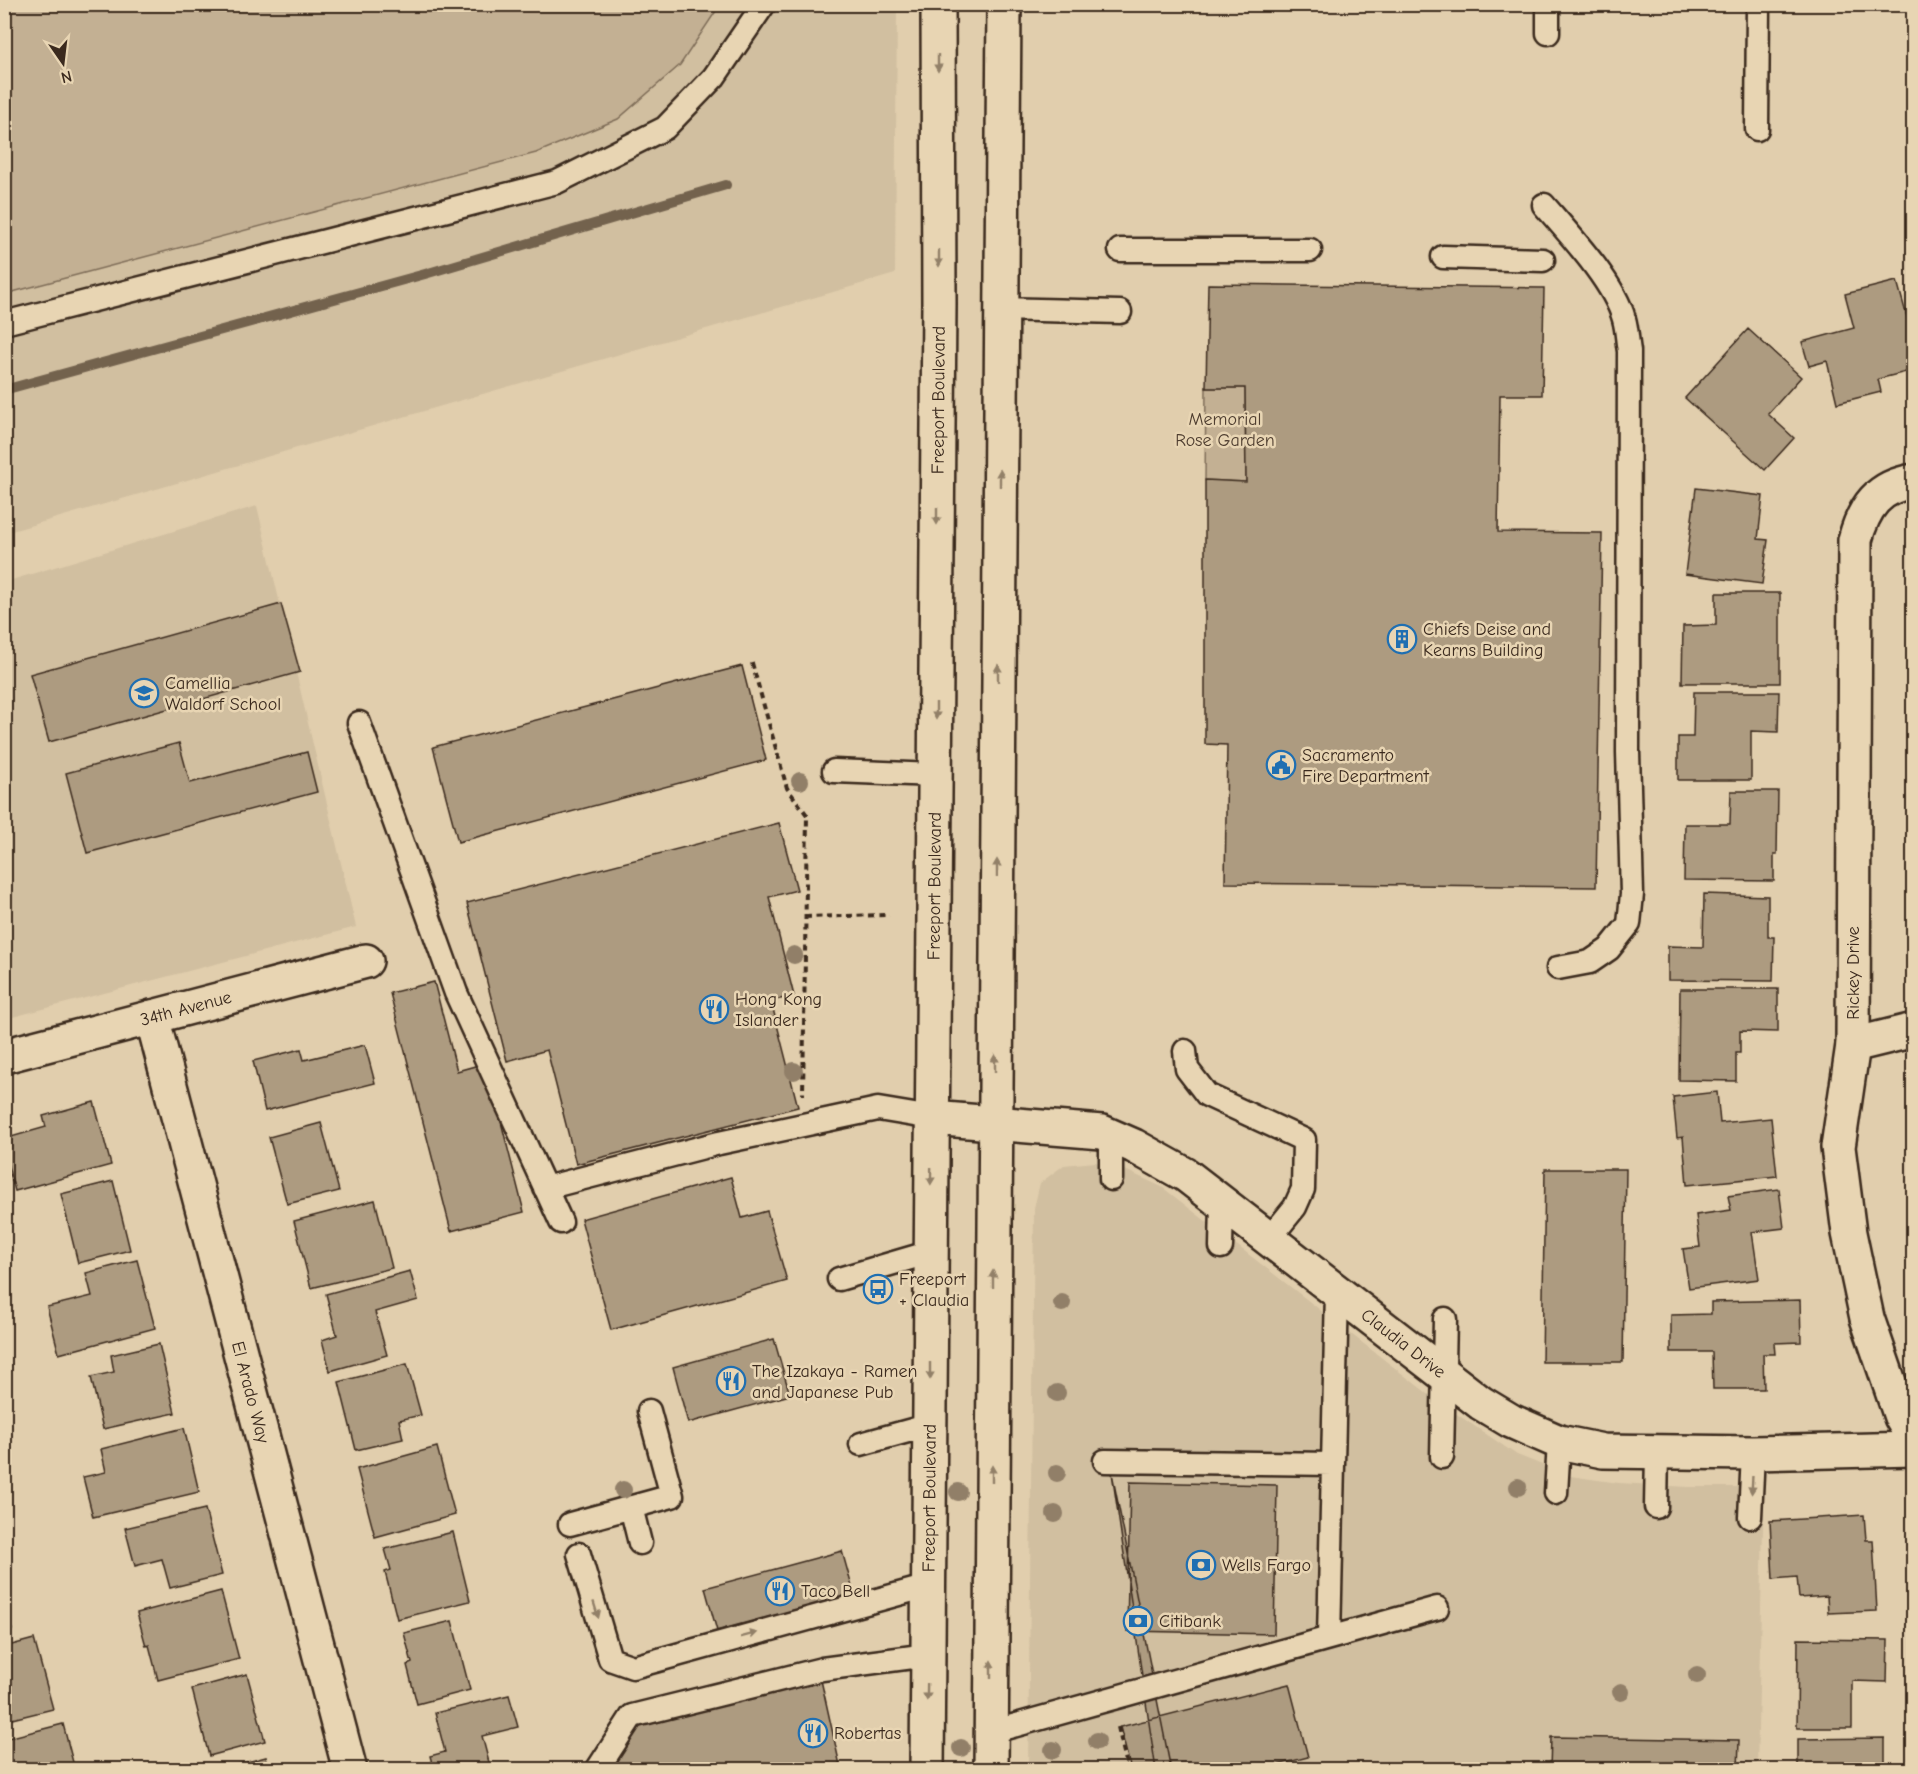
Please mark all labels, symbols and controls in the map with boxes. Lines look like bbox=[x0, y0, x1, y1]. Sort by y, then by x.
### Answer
north arrow bbox=[33, 33, 93, 93]
one-way arrow bbox=[933, 53, 943, 72]
text: N bbox=[59, 67, 74, 87]
one-way arrow bbox=[934, 248, 944, 267]
street label: Freeport Boulevard bbox=[928, 326, 950, 474]
park label: Memorial Rose Garden bbox=[1175, 409, 1275, 451]
one-way arrow bbox=[995, 469, 1005, 488]
one-way arrow bbox=[932, 506, 942, 525]
place label: Chiefs Deise and Kearns Building bbox=[1423, 619, 1551, 661]
building icon: Chiefs Deise and Kearns Building bbox=[1386, 623, 1418, 655]
one-way arrow bbox=[993, 664, 1003, 683]
place label: Camellia Waldorf School bbox=[165, 673, 281, 715]
school or university icon: Camellia Waldorf School bbox=[128, 677, 160, 709]
one-way arrow bbox=[931, 701, 941, 720]
place label: Sacramento Fire Department bbox=[1302, 745, 1430, 787]
public building icon: Sacramento Fire Department bbox=[1265, 749, 1297, 781]
street label: Freeport Boulevard bbox=[924, 812, 946, 960]
one-way arrow bbox=[992, 859, 1001, 878]
street label: Rickey Drive bbox=[1843, 926, 1864, 1020]
street label: 34th Avenue bbox=[138, 987, 234, 1031]
place label: Hong Kong Islander bbox=[735, 989, 822, 1031]
restaurant icon: Hong Kong Islander bbox=[698, 993, 730, 1025]
one-way arrow bbox=[990, 1054, 1000, 1073]
one-way arrow bbox=[927, 1167, 936, 1186]
place label: Freeport + Claudia bbox=[899, 1269, 969, 1311]
one-way arrow bbox=[988, 1270, 998, 1289]
bus stop icon: Freeport + Claudia bbox=[862, 1273, 894, 1305]
street label: Claudia Drive bbox=[1357, 1304, 1450, 1383]
street label: El Arado Way bbox=[227, 1339, 274, 1446]
place label: The Izakaya - Ramen and Japanese Pub bbox=[752, 1361, 917, 1403]
one-way arrow bbox=[925, 1362, 935, 1381]
restaurant icon: The Izakaya - Ramen and Japanese Pub bbox=[715, 1365, 747, 1397]
street label: Freeport Boulevard bbox=[919, 1424, 941, 1572]
one-way arrow bbox=[987, 1465, 997, 1484]
one-way arrow bbox=[1747, 1475, 1756, 1494]
bank icon: Wells Fargo bbox=[1185, 1549, 1217, 1581]
place label: Wells Fargo bbox=[1222, 1555, 1311, 1576]
restaurant icon: Taco Bell bbox=[764, 1575, 796, 1607]
place label: Taco Bell bbox=[801, 1581, 870, 1602]
one-way arrow bbox=[592, 1601, 601, 1619]
bank icon: Citibank bbox=[1122, 1605, 1154, 1637]
place label: Citibank bbox=[1159, 1611, 1221, 1632]
one-way arrow bbox=[740, 1630, 758, 1640]
one-way arrow bbox=[986, 1660, 996, 1679]
one-way arrow bbox=[922, 1683, 932, 1702]
restaurant icon: Robertas bbox=[797, 1717, 829, 1749]
place label: Robertas bbox=[834, 1723, 901, 1744]

